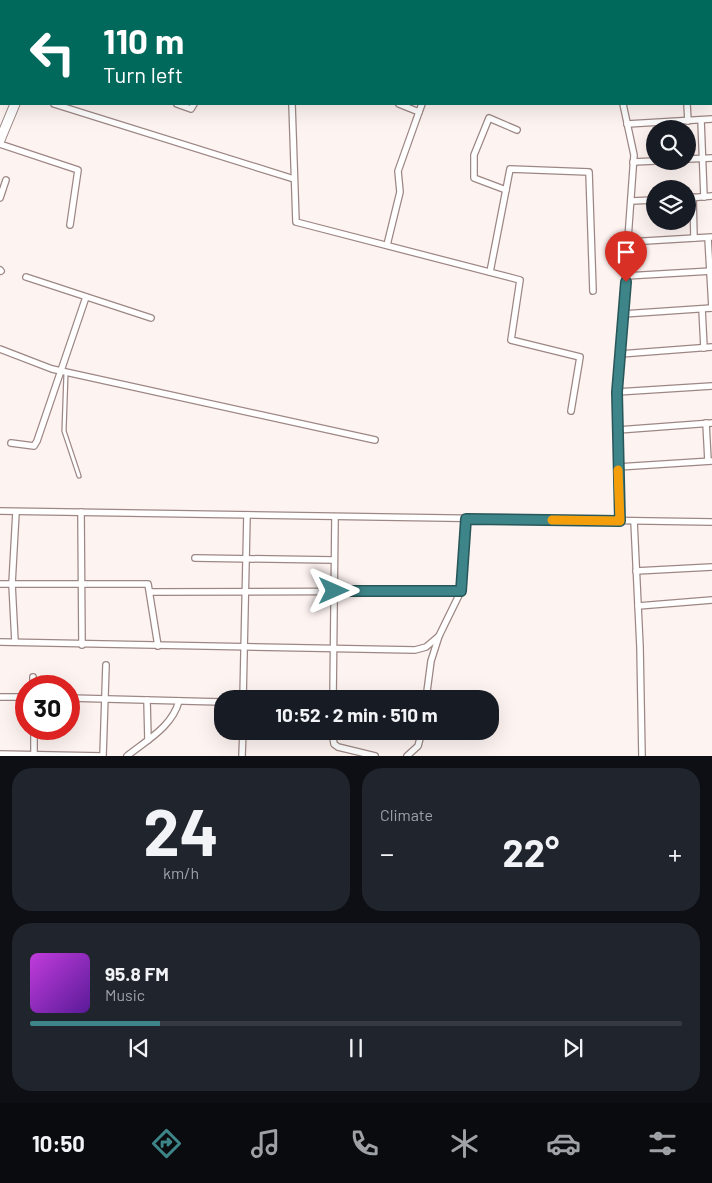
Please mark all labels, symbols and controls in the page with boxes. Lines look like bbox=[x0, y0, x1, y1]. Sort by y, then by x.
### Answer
text: 110 m bbox=[103, 19, 184, 61]
icon: left bbox=[20, 20, 85, 85]
text: Turn left bbox=[103, 61, 183, 87]
map controls bbox=[646, 120, 696, 230]
button: search bbox=[646, 120, 696, 170]
button: layers bbox=[646, 180, 696, 230]
pin bbox=[605, 231, 647, 282]
icon: arrive bbox=[612, 238, 640, 266]
position arrow bbox=[307, 564, 359, 616]
speed limit sign: 30 bbox=[15, 675, 80, 740]
text: 10:52 · 2 min · 510 m bbox=[275, 703, 438, 726]
text: 24 bbox=[143, 791, 219, 869]
text: Climate bbox=[380, 805, 433, 824]
text: 22° bbox=[503, 829, 559, 875]
text: − bbox=[380, 836, 394, 870]
text: + bbox=[668, 836, 682, 870]
text: km/h bbox=[163, 863, 199, 882]
text: 95.8 FM bbox=[105, 962, 169, 985]
text: Music bbox=[105, 985, 145, 1004]
icon: previous bbox=[125, 1034, 153, 1062]
icon: pause bbox=[342, 1034, 370, 1062]
icon: next bbox=[559, 1034, 587, 1062]
icon: directions bbox=[149, 1126, 184, 1161]
icon: music bbox=[248, 1126, 283, 1161]
icon: phone bbox=[347, 1126, 382, 1161]
icon: climate bbox=[447, 1126, 482, 1161]
icon: car bbox=[546, 1126, 581, 1161]
icon: filters bbox=[645, 1126, 680, 1161]
text: 10:50 bbox=[32, 1130, 85, 1156]

